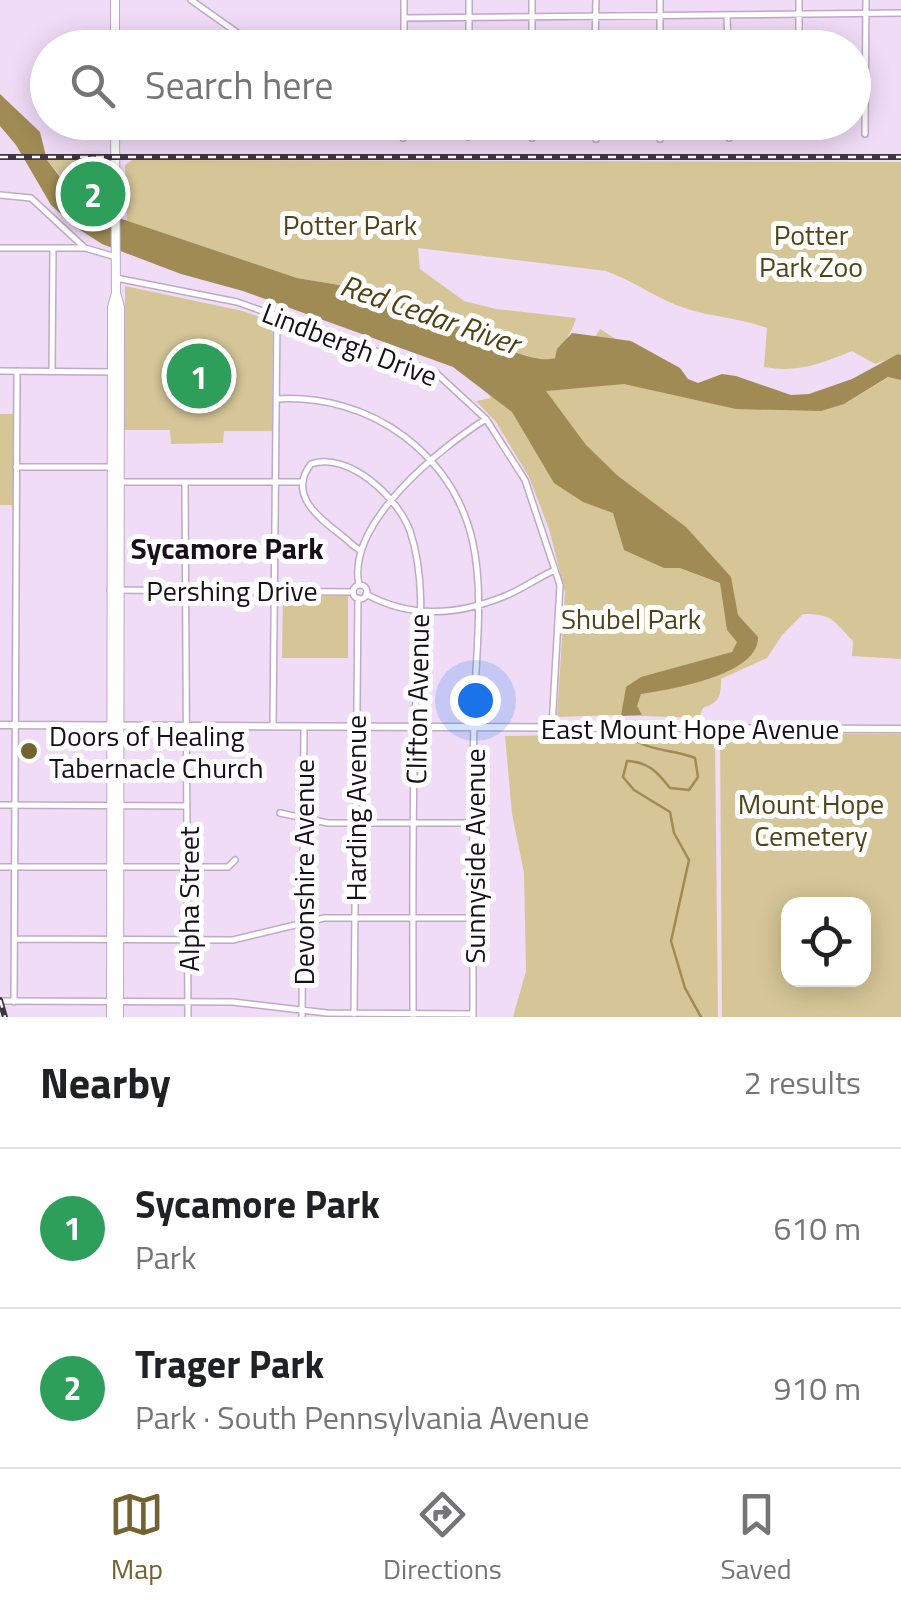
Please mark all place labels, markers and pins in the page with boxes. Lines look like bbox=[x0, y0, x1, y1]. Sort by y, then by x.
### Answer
pin: 2 bbox=[61, 156, 126, 232]
pin: 1 bbox=[166, 338, 232, 414]
place label: Doors of Healing Tabernacle Church bbox=[49, 714, 264, 789]
marker: Doors of Healing Tabernacle Church bbox=[18, 740, 40, 762]

